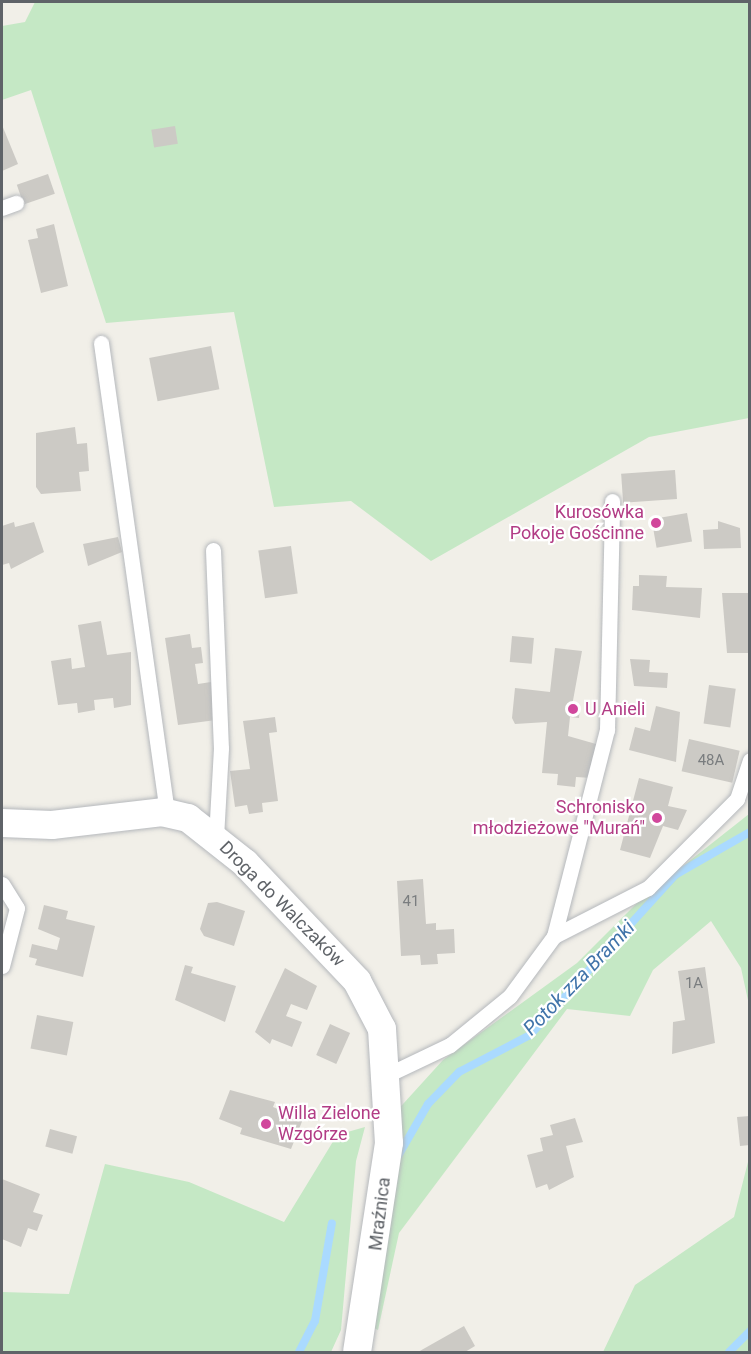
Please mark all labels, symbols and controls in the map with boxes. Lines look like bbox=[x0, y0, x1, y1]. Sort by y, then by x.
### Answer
place label: Kurosówka Pokoje Gościnne bbox=[510, 502, 644, 544]
marker: Kurosówka Pokoje Gościnne bbox=[649, 516, 663, 530]
place label: U Anieli bbox=[585, 698, 645, 720]
marker: U Anieli bbox=[566, 702, 580, 716]
house number: 48A bbox=[698, 752, 724, 770]
place label: Schronisko młodzieżowe "Murań" bbox=[473, 797, 645, 840]
marker: Schronisko młodzieżowe "Murań" bbox=[650, 811, 664, 825]
street label: Droga do Walczaków bbox=[215, 837, 349, 971]
house number: 41 bbox=[403, 893, 419, 911]
water label: Potok zza Bramki bbox=[518, 916, 640, 1040]
house number: 1A bbox=[685, 975, 703, 993]
place label: Willa Zielone Wzgórze bbox=[278, 1103, 380, 1146]
marker: Willa Zielone Wzgórze bbox=[259, 1117, 273, 1131]
street label: Mraźnica bbox=[365, 1176, 395, 1252]

